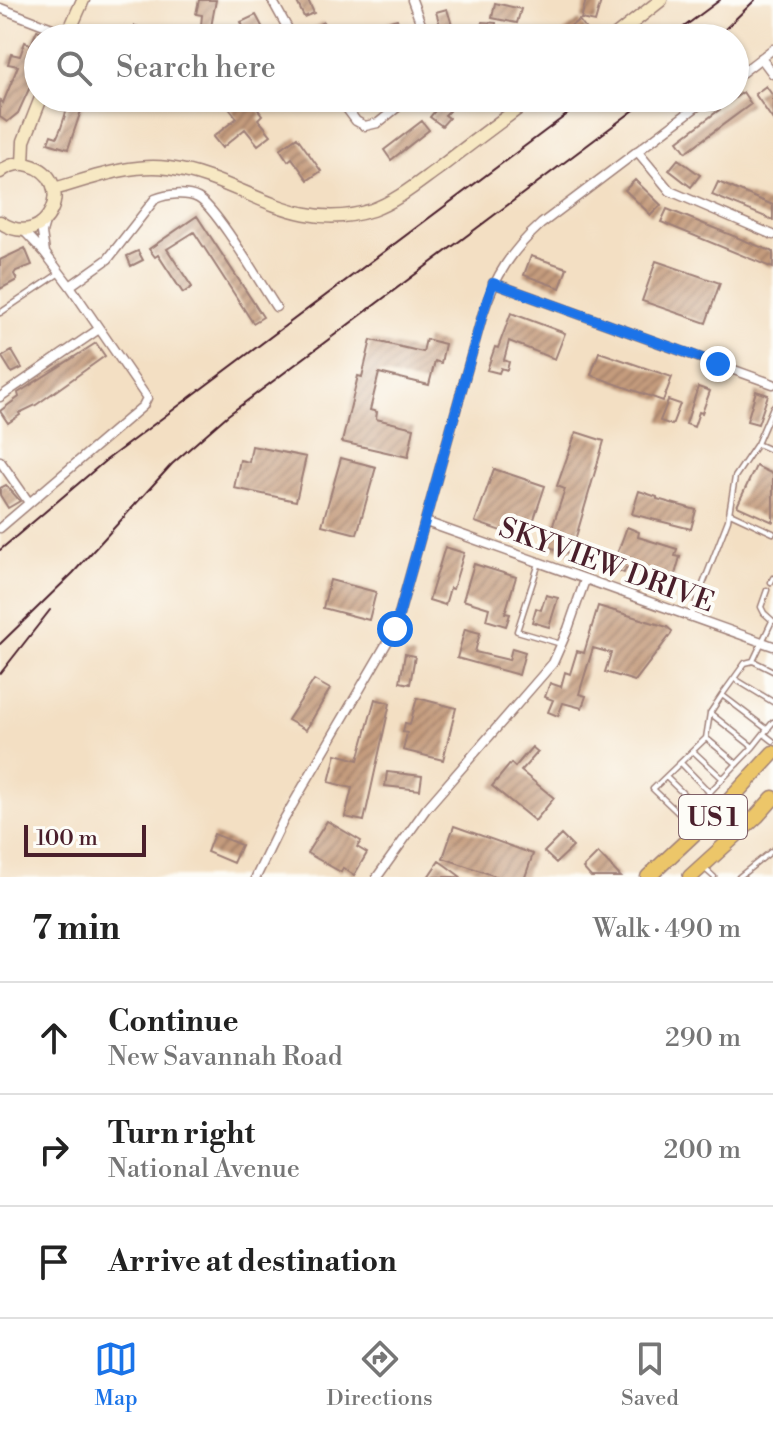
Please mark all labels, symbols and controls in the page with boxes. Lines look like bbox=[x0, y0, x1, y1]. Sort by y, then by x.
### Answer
search box bbox=[24, 24, 749, 112]
icon: search bbox=[52, 46, 96, 90]
text: Search here bbox=[116, 49, 276, 87]
route end bbox=[700, 346, 736, 382]
street label: SKYVIEW DRIVE bbox=[494, 510, 719, 621]
route start bbox=[377, 611, 413, 647]
road number: US 1 bbox=[679, 795, 747, 839]
scale bar bbox=[24, 821, 146, 857]
text: 100 m bbox=[36, 825, 98, 852]
text: 7 min bbox=[32, 908, 120, 950]
text: Walk · 490 m bbox=[593, 913, 741, 945]
text: Continue bbox=[108, 1003, 239, 1041]
icon: ahead bbox=[32, 1016, 76, 1060]
text: 290 m bbox=[665, 1022, 741, 1054]
text: New Savannah Road bbox=[108, 1041, 343, 1073]
text: Turn right bbox=[108, 1115, 255, 1153]
icon: right bbox=[32, 1128, 76, 1172]
text: 200 m bbox=[664, 1134, 741, 1166]
text: National Avenue bbox=[108, 1153, 300, 1185]
icon: arrive bbox=[32, 1240, 76, 1284]
text: Arrive at destination bbox=[108, 1243, 397, 1281]
tab: Map bbox=[94, 1337, 138, 1412]
tab: Directions bbox=[327, 1337, 433, 1412]
tab: Saved bbox=[621, 1337, 679, 1412]

